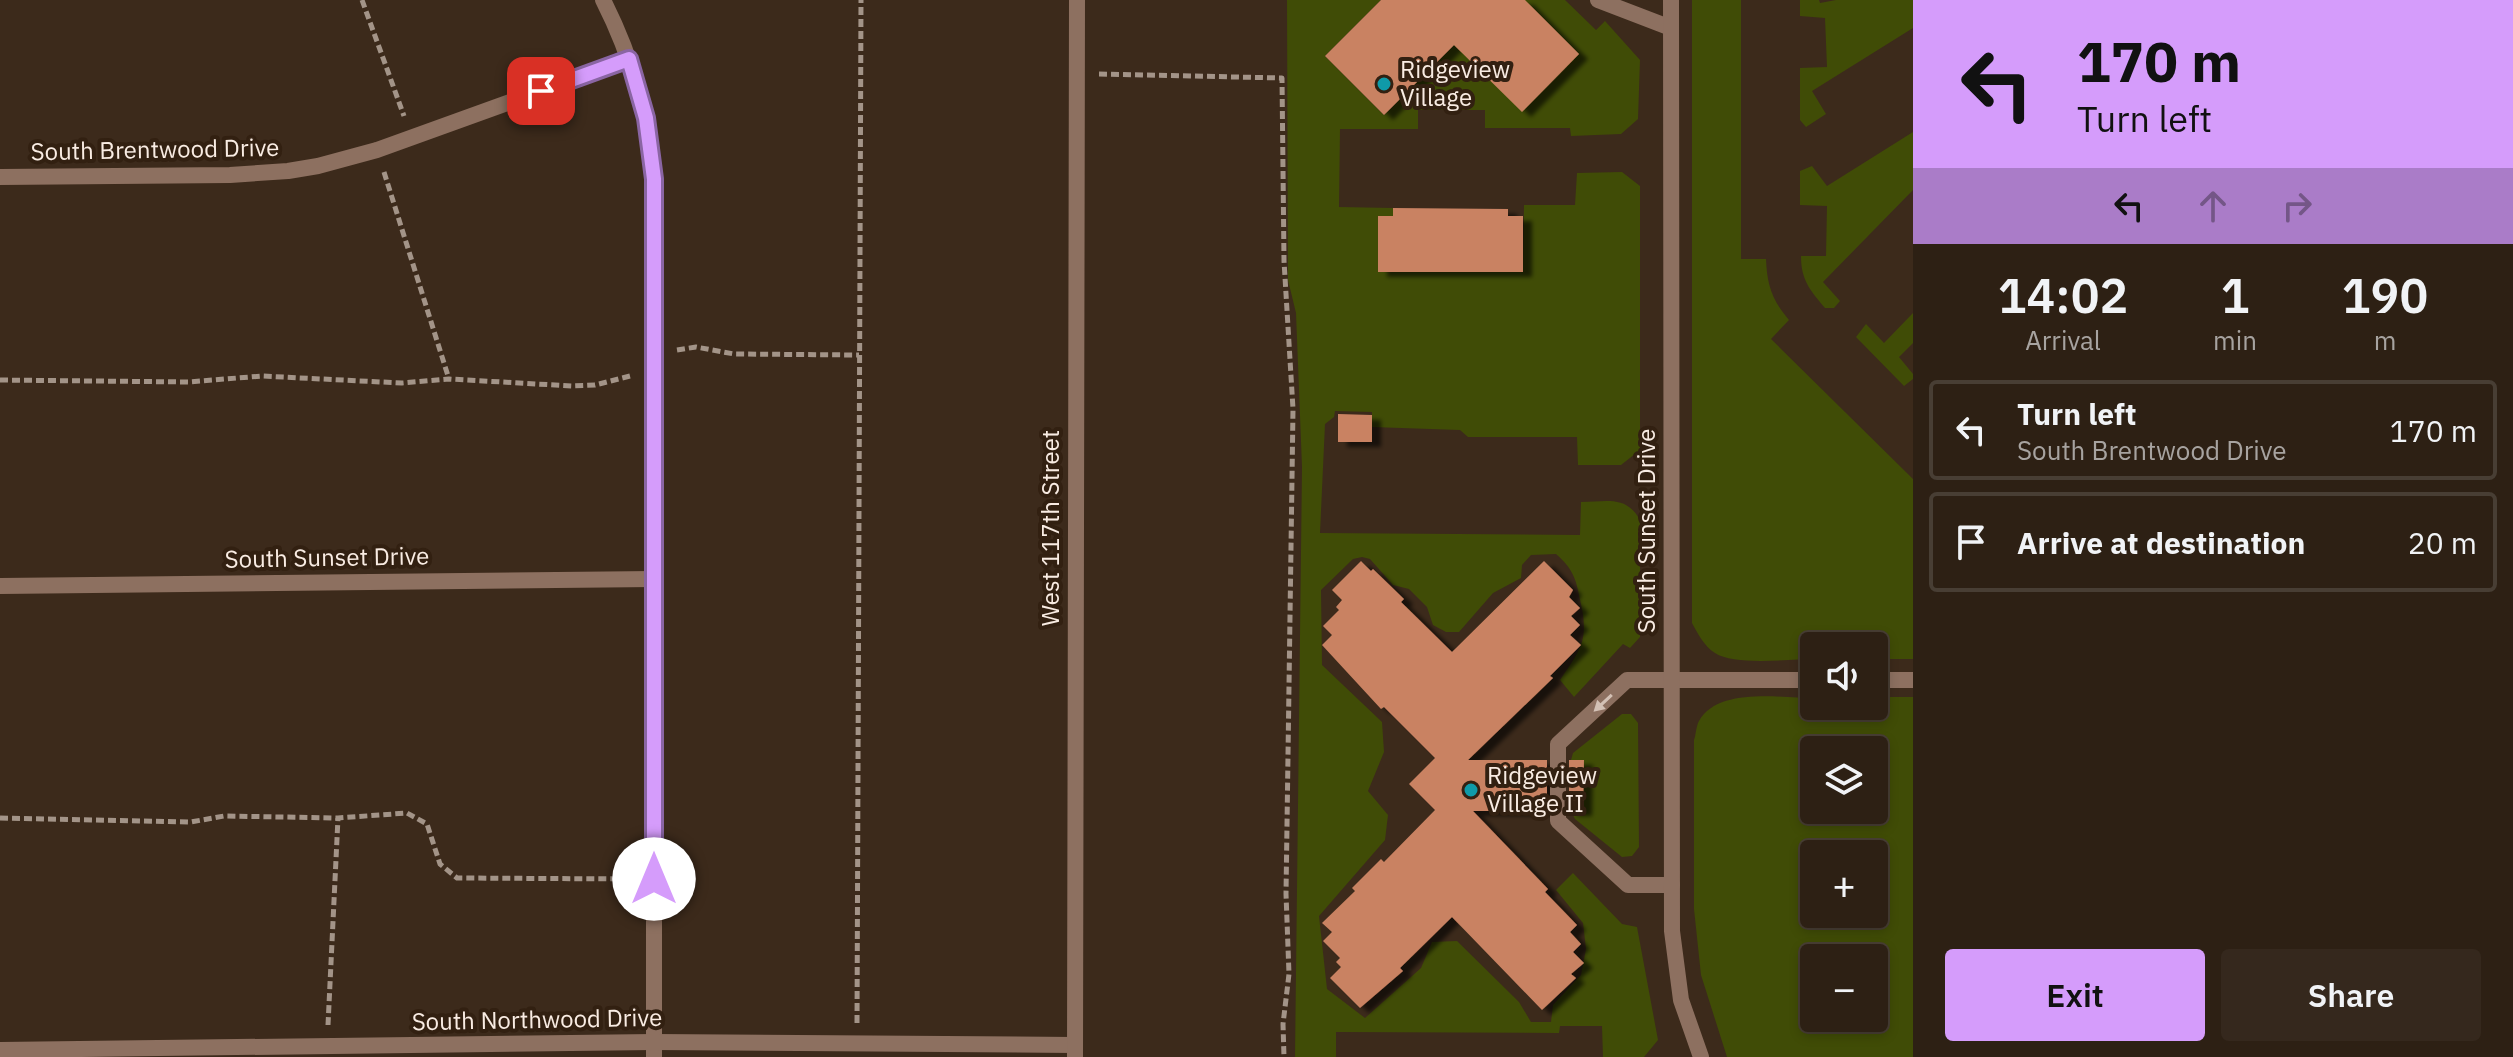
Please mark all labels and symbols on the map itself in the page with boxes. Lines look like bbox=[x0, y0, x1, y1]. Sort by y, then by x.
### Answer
place label: Ridgeview Village bbox=[1400, 53, 1510, 113]
pin bbox=[507, 57, 575, 125]
marker: Ridgeview Village bbox=[1375, 75, 1393, 93]
street label: South Brentwood Drive bbox=[30, 131, 280, 167]
street label: South Sunset Drive bbox=[1630, 429, 1662, 633]
street label: West 117th Street bbox=[1034, 430, 1066, 626]
street label: South Sunset Drive bbox=[224, 539, 430, 575]
one-way arrow bbox=[1593, 693, 1612, 711]
place label: Ridgeview Village II bbox=[1487, 759, 1597, 819]
marker: Ridgeview Village II bbox=[1462, 781, 1480, 799]
position arrow bbox=[612, 837, 696, 921]
street label: South Northwood Drive bbox=[411, 1001, 662, 1037]

